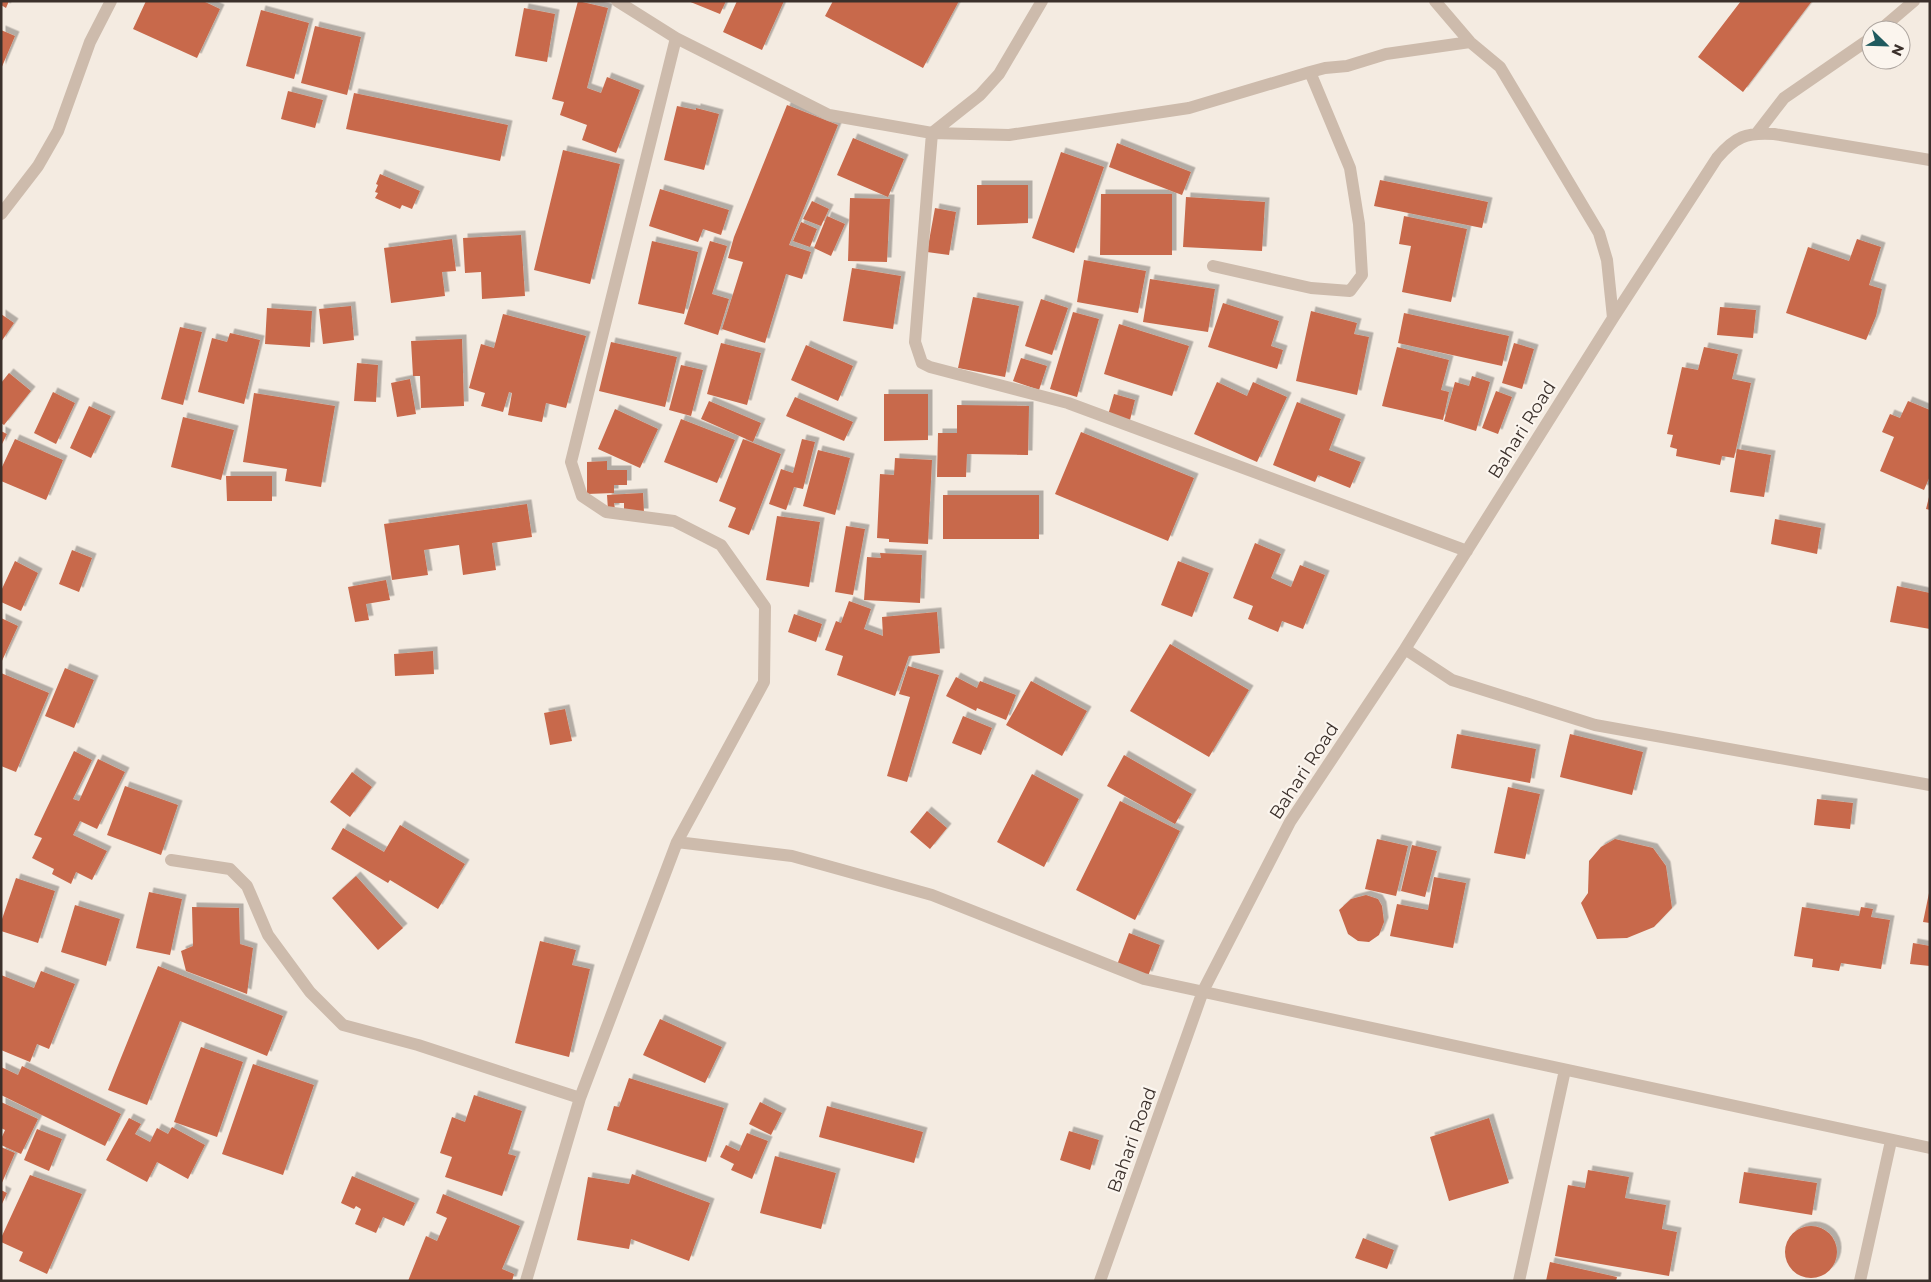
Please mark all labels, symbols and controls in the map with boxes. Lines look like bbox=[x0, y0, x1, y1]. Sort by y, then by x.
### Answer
north arrow bbox=[1861, 20, 1911, 70]
text: N bbox=[1887, 41, 1908, 59]
street label: Bahari Road bbox=[1483, 377, 1561, 483]
street label: Bahari Road bbox=[1265, 719, 1343, 823]
street label: Bahari Road bbox=[1103, 1084, 1161, 1196]

